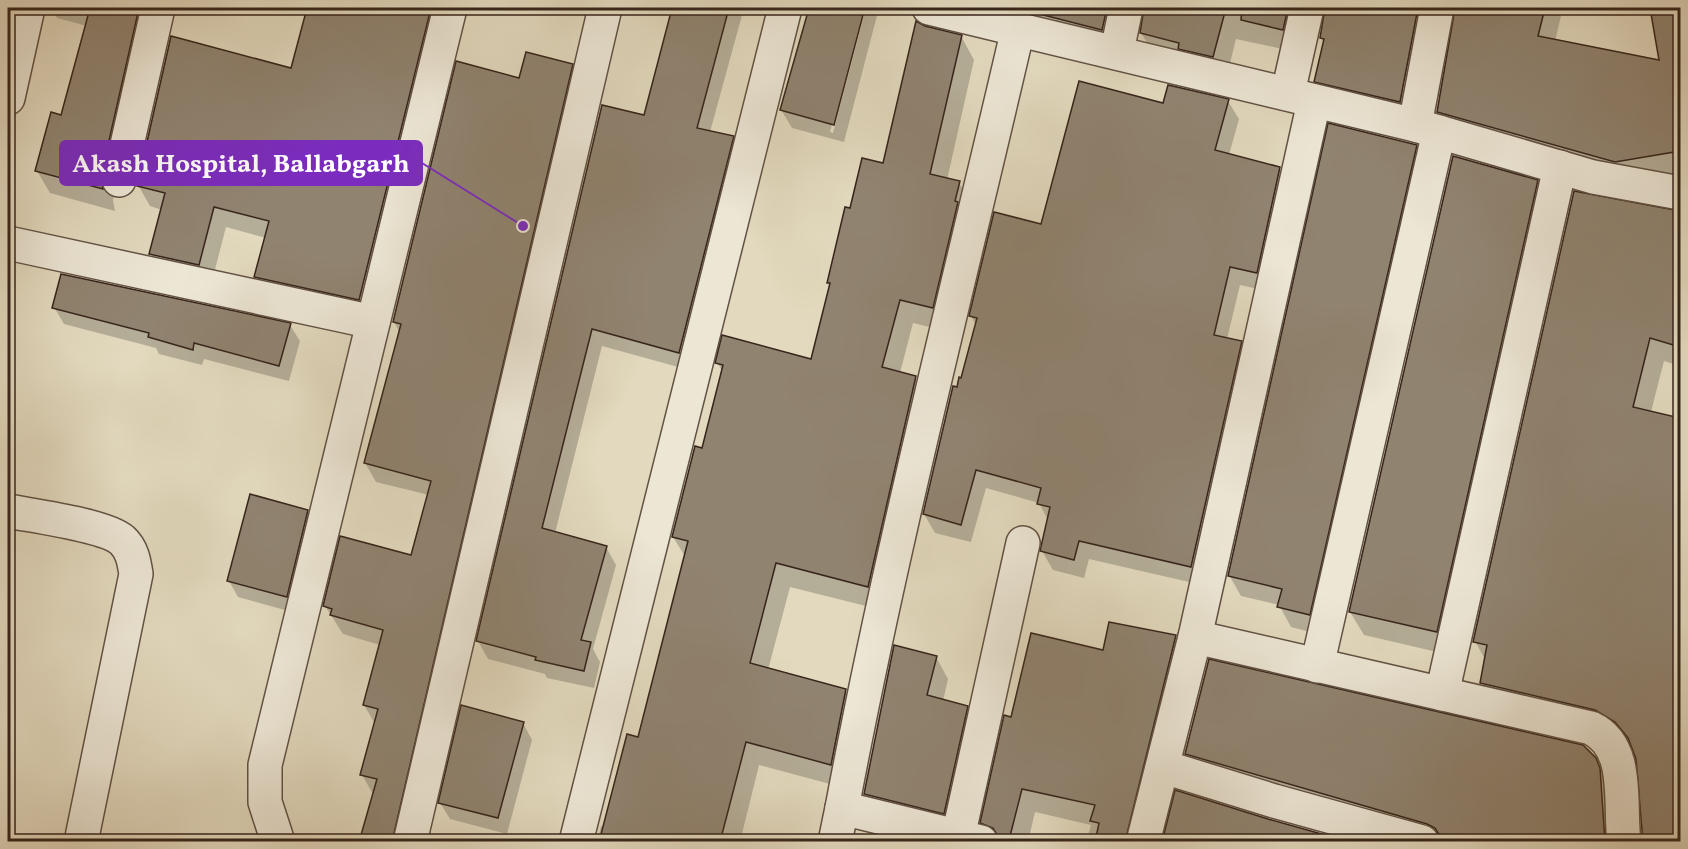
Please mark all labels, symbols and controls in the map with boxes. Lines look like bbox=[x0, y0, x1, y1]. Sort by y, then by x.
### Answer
callout: Akash Hospital, Ballabgarh bbox=[60, 141, 422, 185]
text: Akash Hospital, Ballabgarh bbox=[72, 147, 410, 183]

